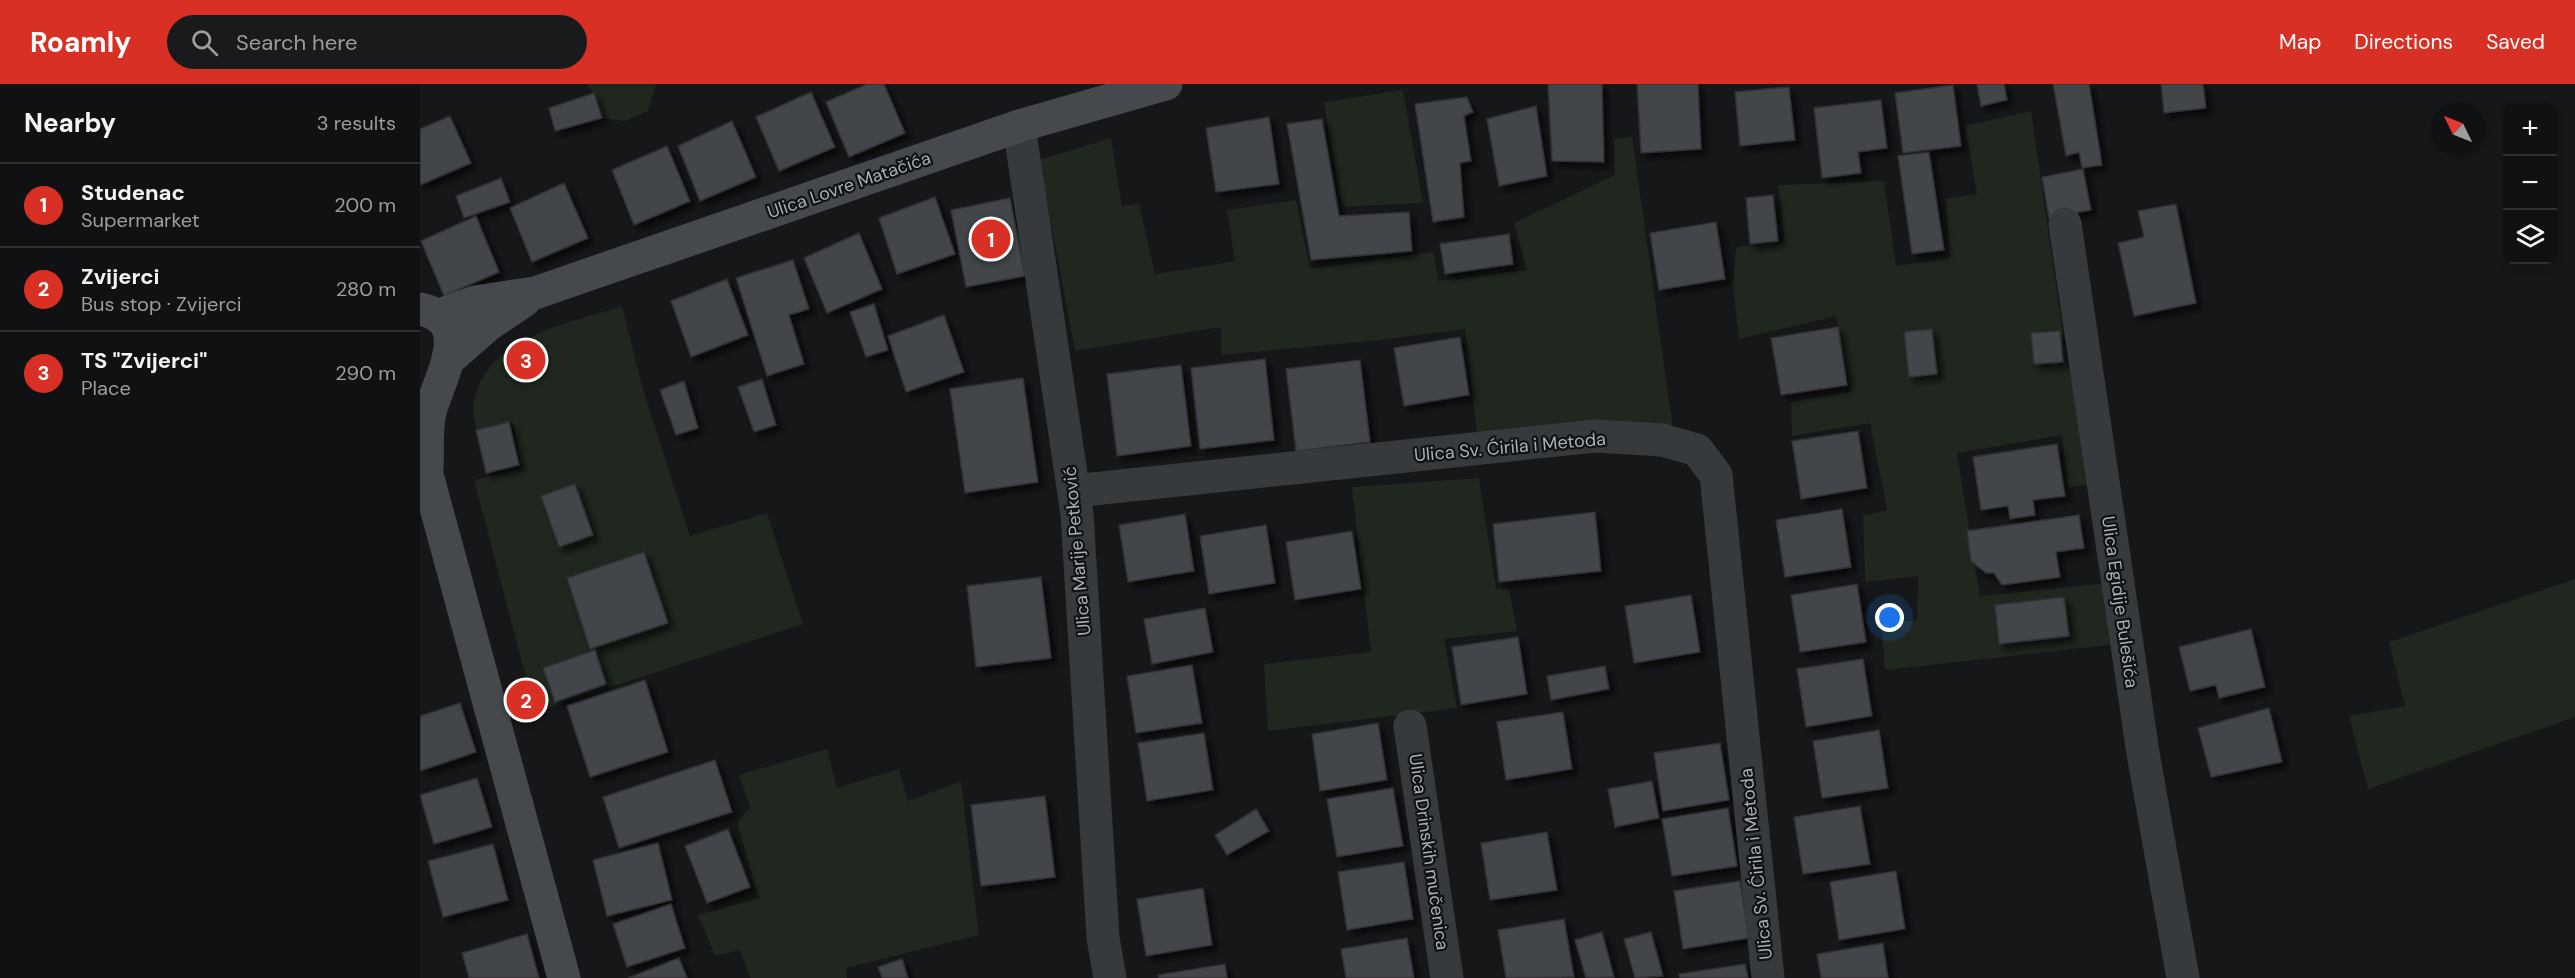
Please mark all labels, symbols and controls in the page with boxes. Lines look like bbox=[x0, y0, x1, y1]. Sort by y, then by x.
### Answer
search box bbox=[167, 15, 587, 69]
text: Roamly bbox=[30, 24, 131, 61]
icon: search bbox=[188, 26, 221, 59]
text: Search here bbox=[236, 28, 357, 57]
text: Map bbox=[2279, 28, 2321, 56]
text: Directions bbox=[2354, 28, 2453, 56]
text: Saved bbox=[2486, 28, 2545, 56]
north arrow bbox=[2431, 102, 2485, 156]
map controls bbox=[2503, 102, 2557, 264]
button: + bbox=[2503, 102, 2557, 156]
text: Nearby bbox=[24, 106, 116, 140]
text: 3 results bbox=[317, 110, 396, 136]
street label: Ulica Lovre Matačića bbox=[764, 146, 934, 224]
button: − bbox=[2503, 156, 2557, 210]
text: Studenac bbox=[81, 178, 185, 207]
text: 1 bbox=[40, 192, 47, 218]
text: 200 m bbox=[334, 192, 396, 218]
text: Supermarket bbox=[81, 207, 200, 233]
button: layers bbox=[2503, 210, 2557, 264]
pin: 1 bbox=[972, 216, 1010, 262]
text: Zvijerci bbox=[81, 262, 160, 291]
text: 2 bbox=[38, 276, 49, 302]
text: 280 m bbox=[336, 276, 396, 302]
text: Bus stop · Zvijerci bbox=[81, 291, 242, 317]
pin: 3 bbox=[506, 338, 546, 382]
text: TS "Zvijerci" bbox=[81, 346, 207, 375]
text: 3 bbox=[37, 360, 50, 386]
text: 290 m bbox=[335, 360, 396, 386]
text: Place bbox=[81, 375, 131, 401]
street label: Ulica Sv. Ćirila i Metoda bbox=[1413, 427, 1607, 467]
street label: Ulica Marije Petković bbox=[1058, 465, 1096, 637]
street label: Ulica Egidije Bulešića bbox=[2096, 514, 2144, 690]
your location bbox=[1875, 603, 1904, 632]
pin: 2 bbox=[506, 678, 546, 722]
street label: Ulica Drinskih mučenica bbox=[1403, 752, 1455, 952]
street label: Ulica Sv. Ćirila i Metoda bbox=[1734, 767, 1778, 961]

